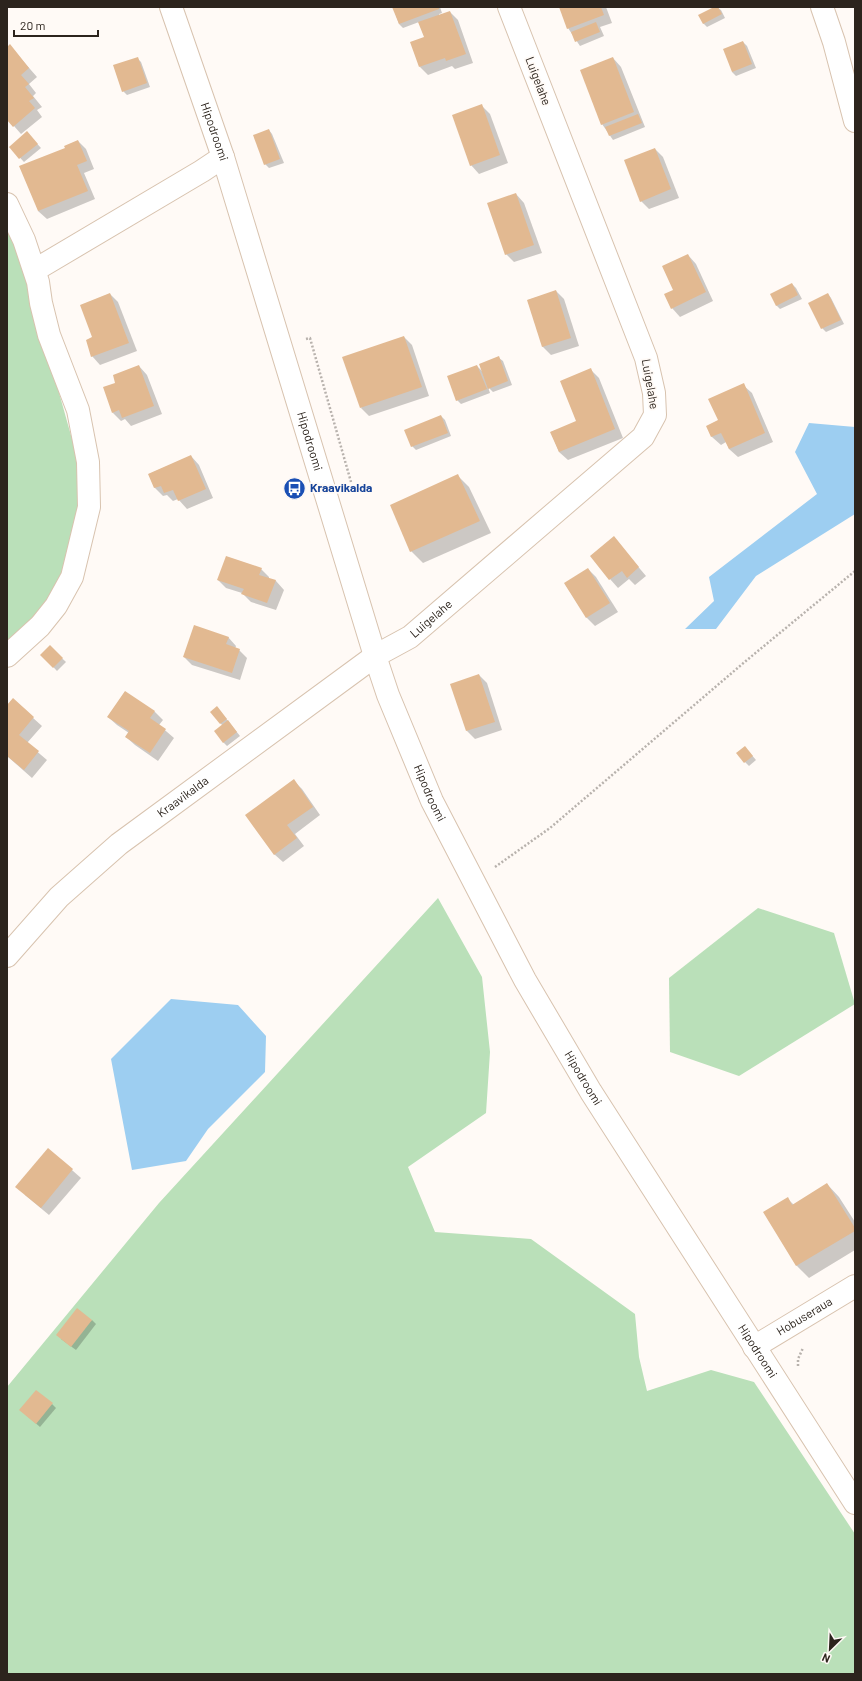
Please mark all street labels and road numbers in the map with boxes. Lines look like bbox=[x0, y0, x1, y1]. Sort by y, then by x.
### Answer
street label: Luigelahe bbox=[523, 54, 555, 107]
street label: Hipodroomi bbox=[199, 100, 232, 162]
street label: Luigelahe bbox=[640, 358, 662, 410]
street label: Hipodroomi bbox=[295, 410, 326, 472]
street label: Luigelahe bbox=[407, 596, 454, 640]
street label: Hipodroomi bbox=[412, 762, 449, 823]
street label: Kraavikalda bbox=[154, 773, 211, 820]
street label: Hipodroomi bbox=[562, 1048, 606, 1107]
street label: Hobuseraua bbox=[774, 1293, 834, 1338]
street label: Hipodroomi bbox=[736, 1321, 781, 1380]

